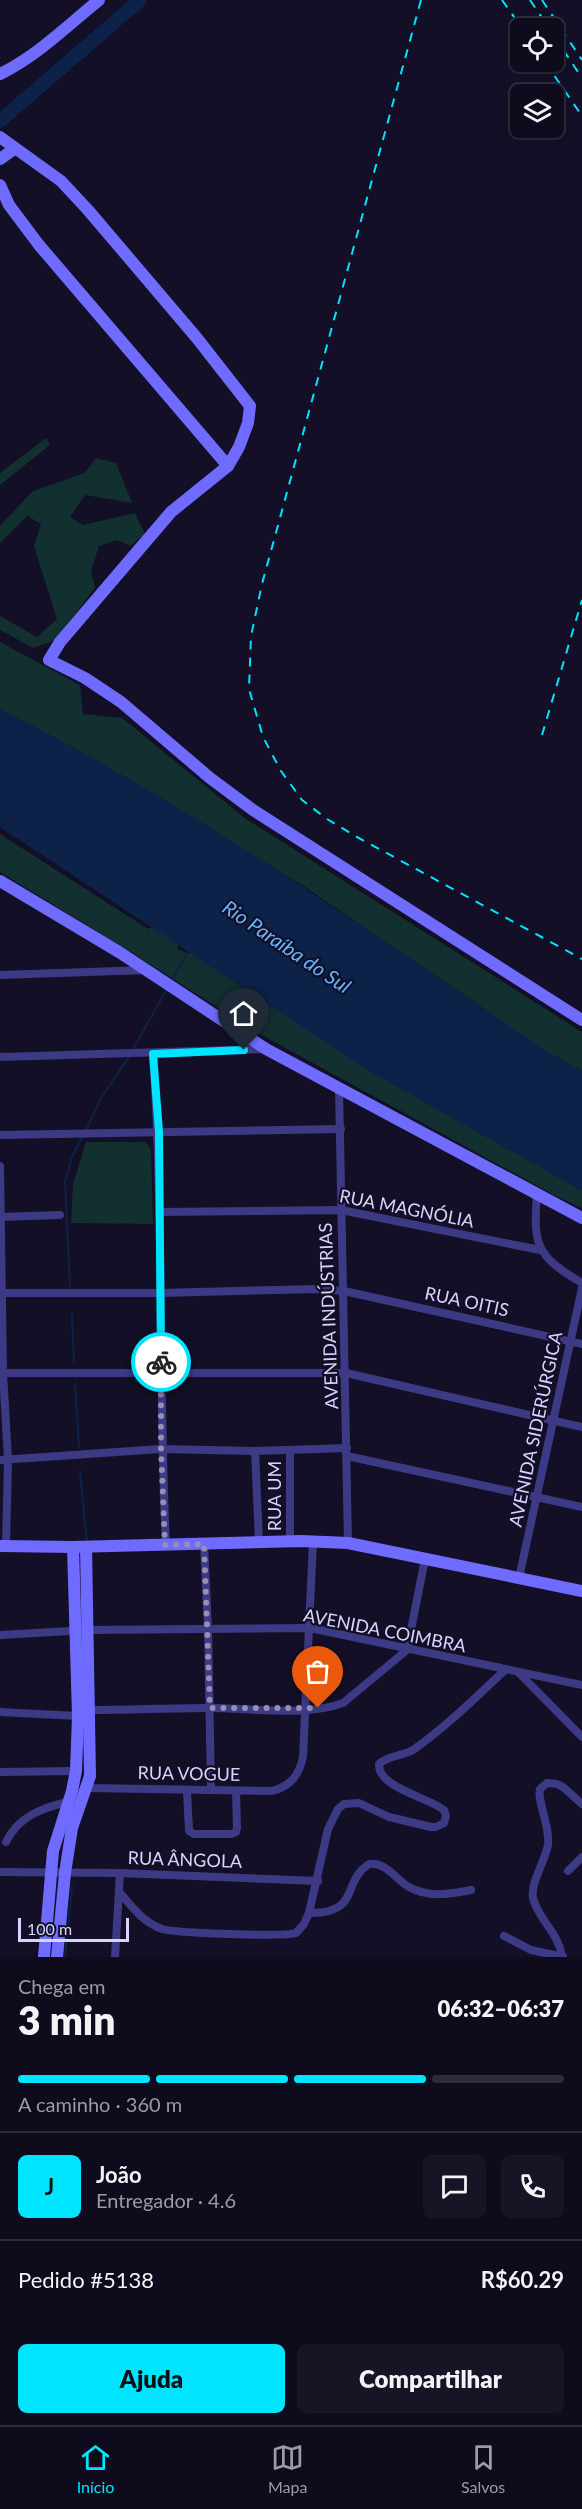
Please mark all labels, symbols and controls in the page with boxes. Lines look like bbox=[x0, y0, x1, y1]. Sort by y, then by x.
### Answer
map controls bbox=[510, 18, 564, 138]
button: locate bbox=[510, 18, 564, 72]
button: layers bbox=[510, 84, 564, 138]
water label: Rio Paraíba do Sul bbox=[218, 894, 356, 998]
pin bbox=[218, 988, 269, 1050]
icon: home bbox=[227, 997, 260, 1030]
street label: RUA MAGNÓLIA bbox=[338, 1184, 477, 1232]
street label: AVENIDA INDÚSTRIAS bbox=[314, 1222, 342, 1410]
street label: RUA OITIS bbox=[423, 1281, 511, 1321]
street label: AVENIDA SIDERÚRGICA bbox=[504, 1329, 567, 1529]
courier bbox=[131, 1332, 191, 1392]
icon: bike bbox=[145, 1346, 178, 1379]
street label: RUA UM bbox=[263, 1461, 285, 1531]
street label: AVENIDA COIMBRA bbox=[302, 1603, 469, 1657]
pin bbox=[292, 1646, 343, 1708]
icon: bag bbox=[301, 1655, 334, 1688]
street label: RUA VOGUE bbox=[137, 1761, 241, 1785]
street label: RUA ÂNGOLA bbox=[127, 1846, 243, 1872]
scale bar bbox=[18, 1915, 129, 1942]
text: 100 m bbox=[27, 1919, 72, 1938]
text: Chega em bbox=[18, 1974, 106, 1998]
text: 06:32–06:37 bbox=[438, 1995, 564, 2022]
text: 3 min bbox=[18, 1997, 115, 2043]
text: A caminho · 360 m bbox=[18, 2092, 182, 2116]
button: chat bbox=[423, 2155, 486, 2218]
button: phone bbox=[501, 2155, 564, 2218]
text: João bbox=[96, 2161, 142, 2188]
text: J bbox=[45, 2173, 54, 2200]
text: Entregador · 4.6 bbox=[96, 2188, 236, 2212]
text: Pedido #5138 bbox=[18, 2266, 154, 2293]
text: R$60.29 bbox=[481, 2266, 564, 2293]
button: Ajuda bbox=[18, 2344, 285, 2413]
button: Compartilhar bbox=[297, 2344, 564, 2413]
tab: Início bbox=[77, 2441, 114, 2496]
tab: Mapa bbox=[268, 2441, 307, 2496]
tab: Salvos bbox=[461, 2441, 505, 2496]

